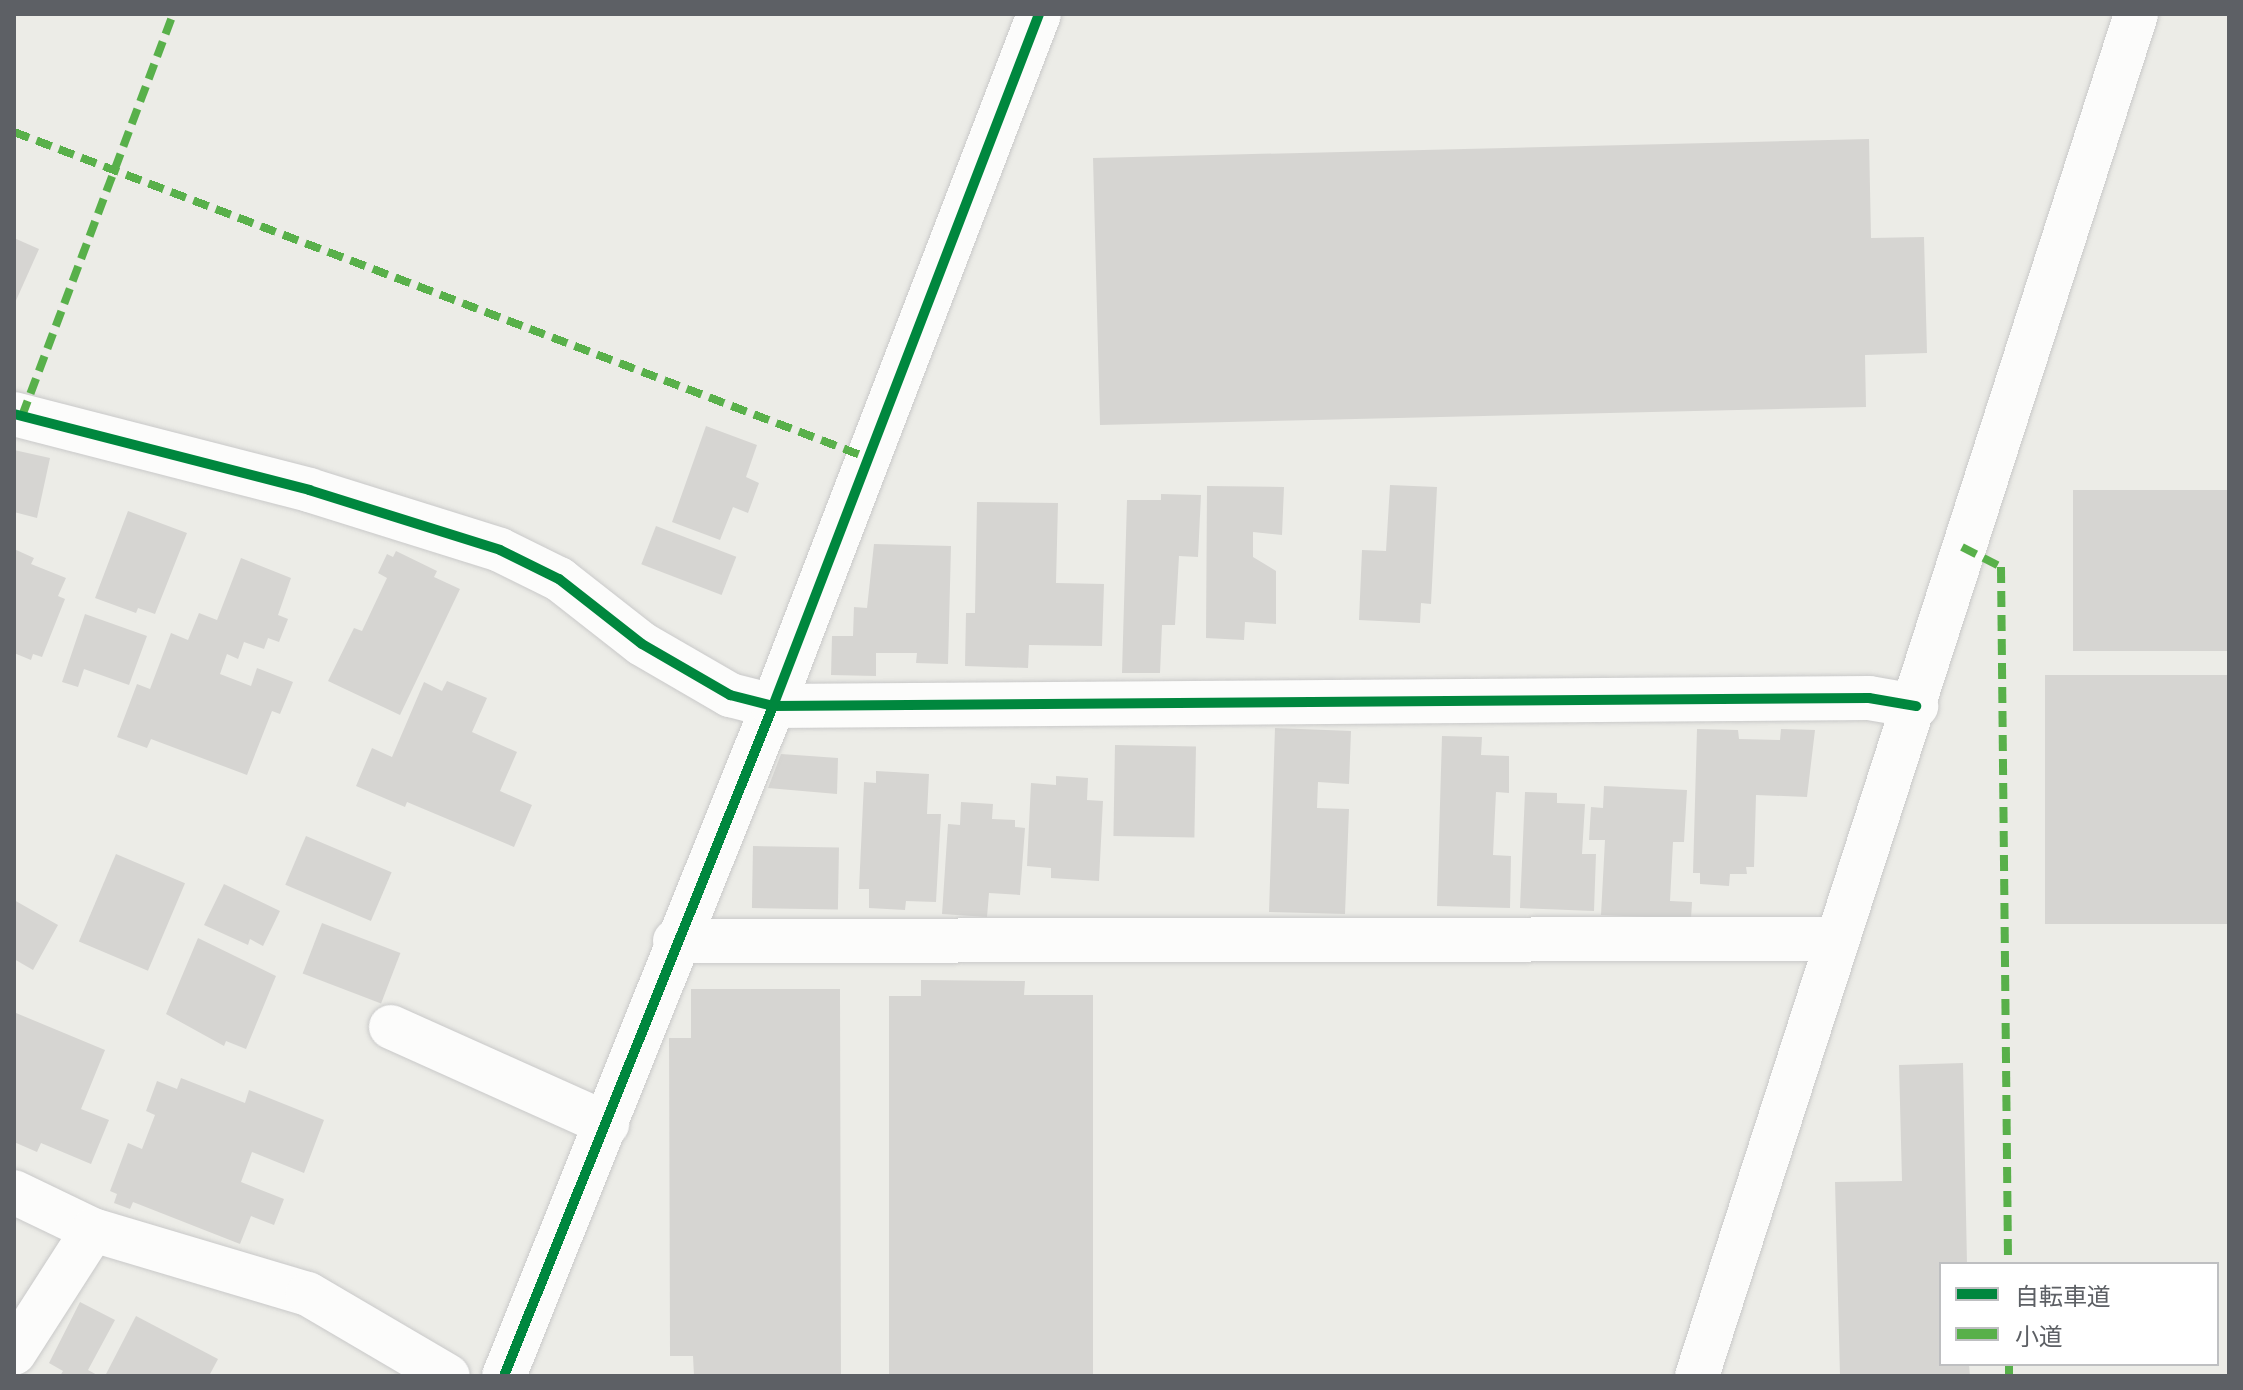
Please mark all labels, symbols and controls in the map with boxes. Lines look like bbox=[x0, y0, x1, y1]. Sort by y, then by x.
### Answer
legend bbox=[1939, 1262, 2219, 1366]
text: 自転車道 bbox=[2015, 1282, 2111, 1311]
text: 小道 bbox=[2015, 1322, 2063, 1351]

